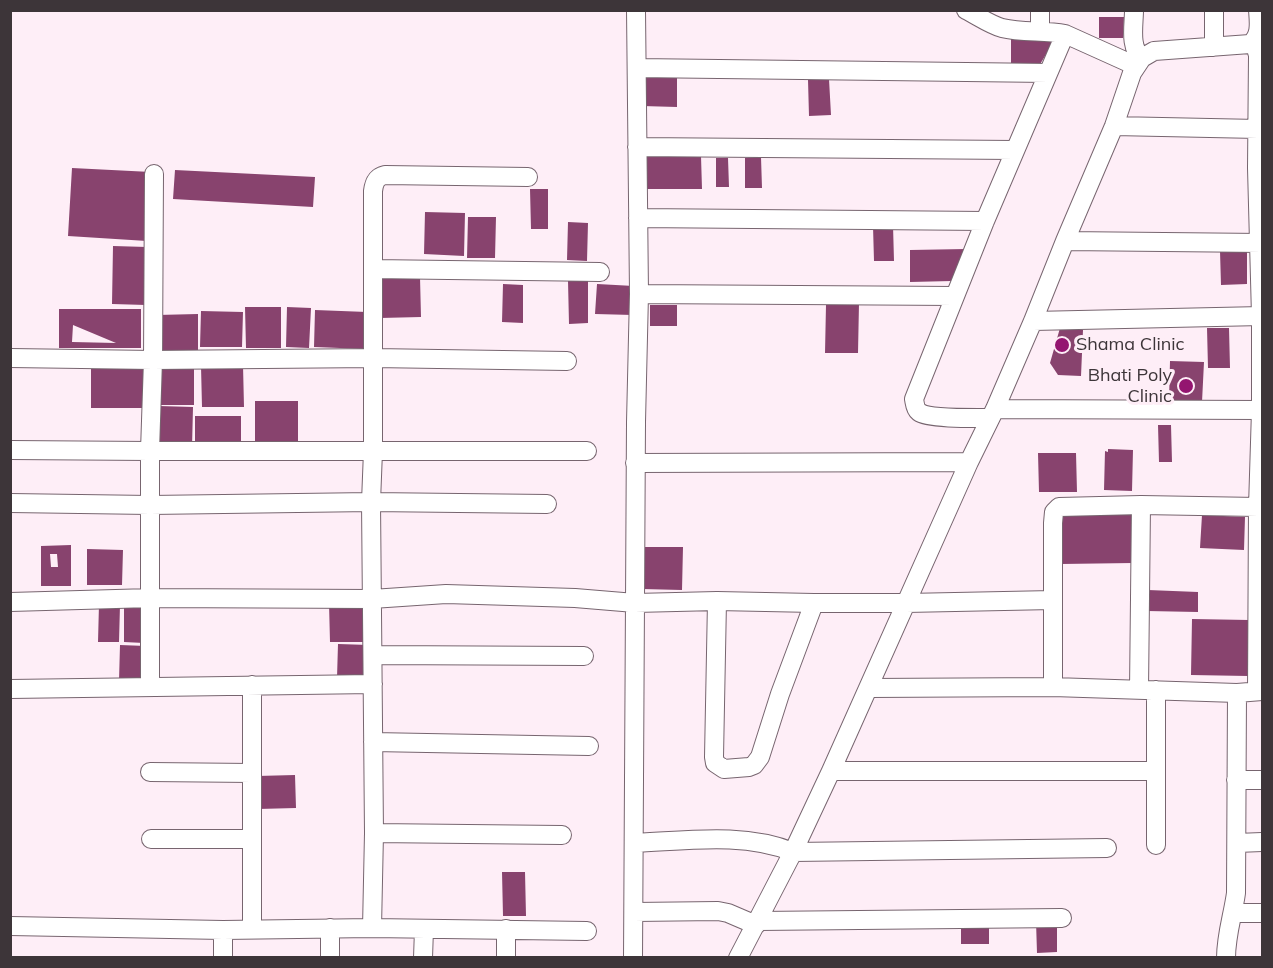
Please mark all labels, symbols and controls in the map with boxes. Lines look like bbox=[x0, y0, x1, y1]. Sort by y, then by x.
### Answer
place label: Shama Clinic bbox=[1076, 334, 1184, 356]
marker: Shama Clinic bbox=[1053, 336, 1071, 354]
place label: Bhati Poly Clinic bbox=[1088, 365, 1172, 407]
marker: Bhati Poly Clinic bbox=[1177, 377, 1195, 395]

